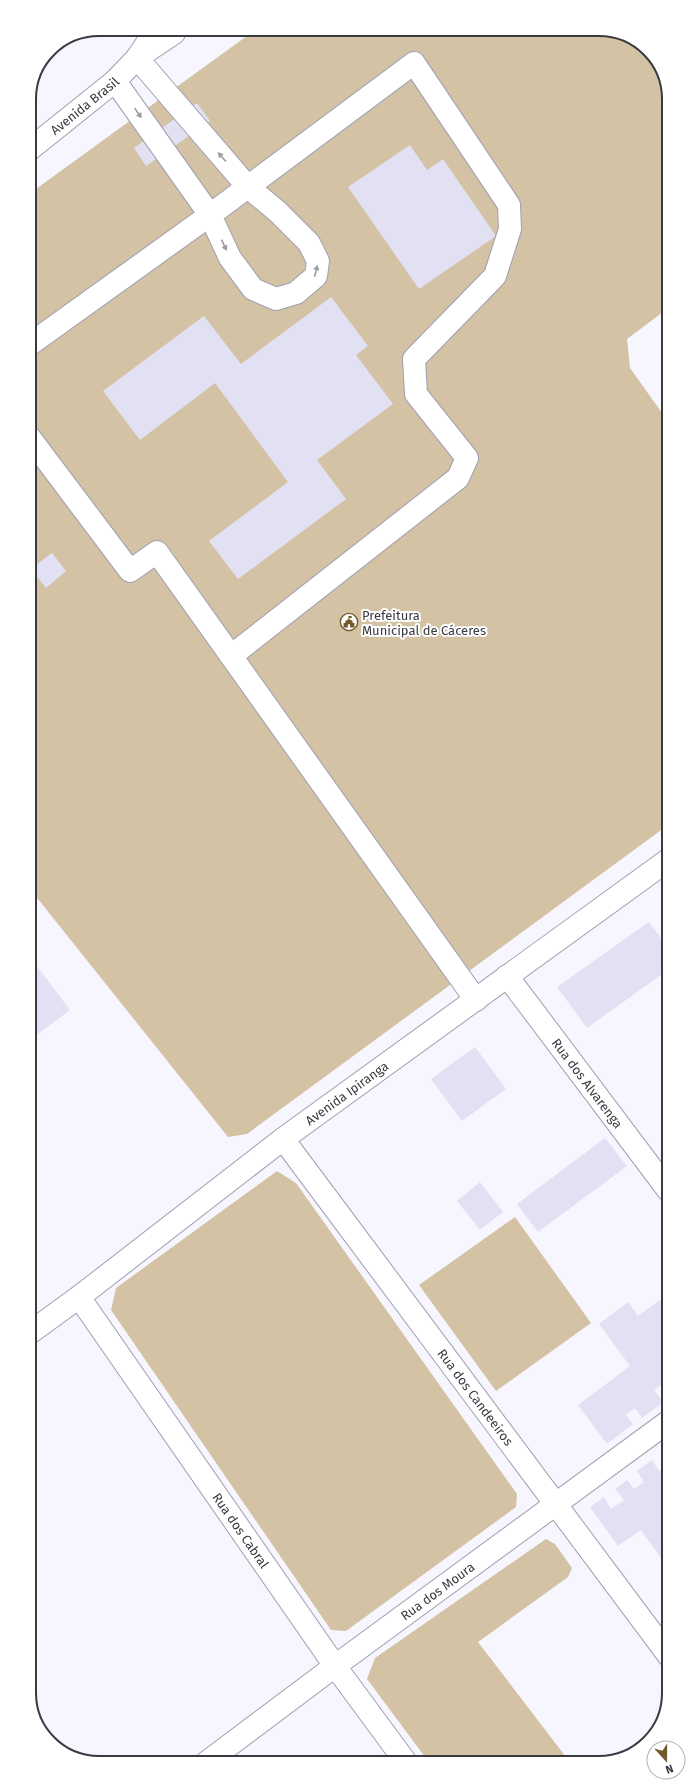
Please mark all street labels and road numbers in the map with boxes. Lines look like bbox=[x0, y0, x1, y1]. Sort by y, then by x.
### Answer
street label: Avenida Brasil bbox=[47, 74, 123, 138]
street label: Rua dos Alvarenga bbox=[549, 1036, 626, 1131]
street label: Avenida Ipiranga bbox=[303, 1058, 391, 1128]
street label: Rua dos Candeeiros bbox=[434, 1346, 516, 1449]
street label: Rua dos Cabral bbox=[209, 1490, 272, 1571]
street label: Rua dos Moura bbox=[398, 1559, 478, 1623]

